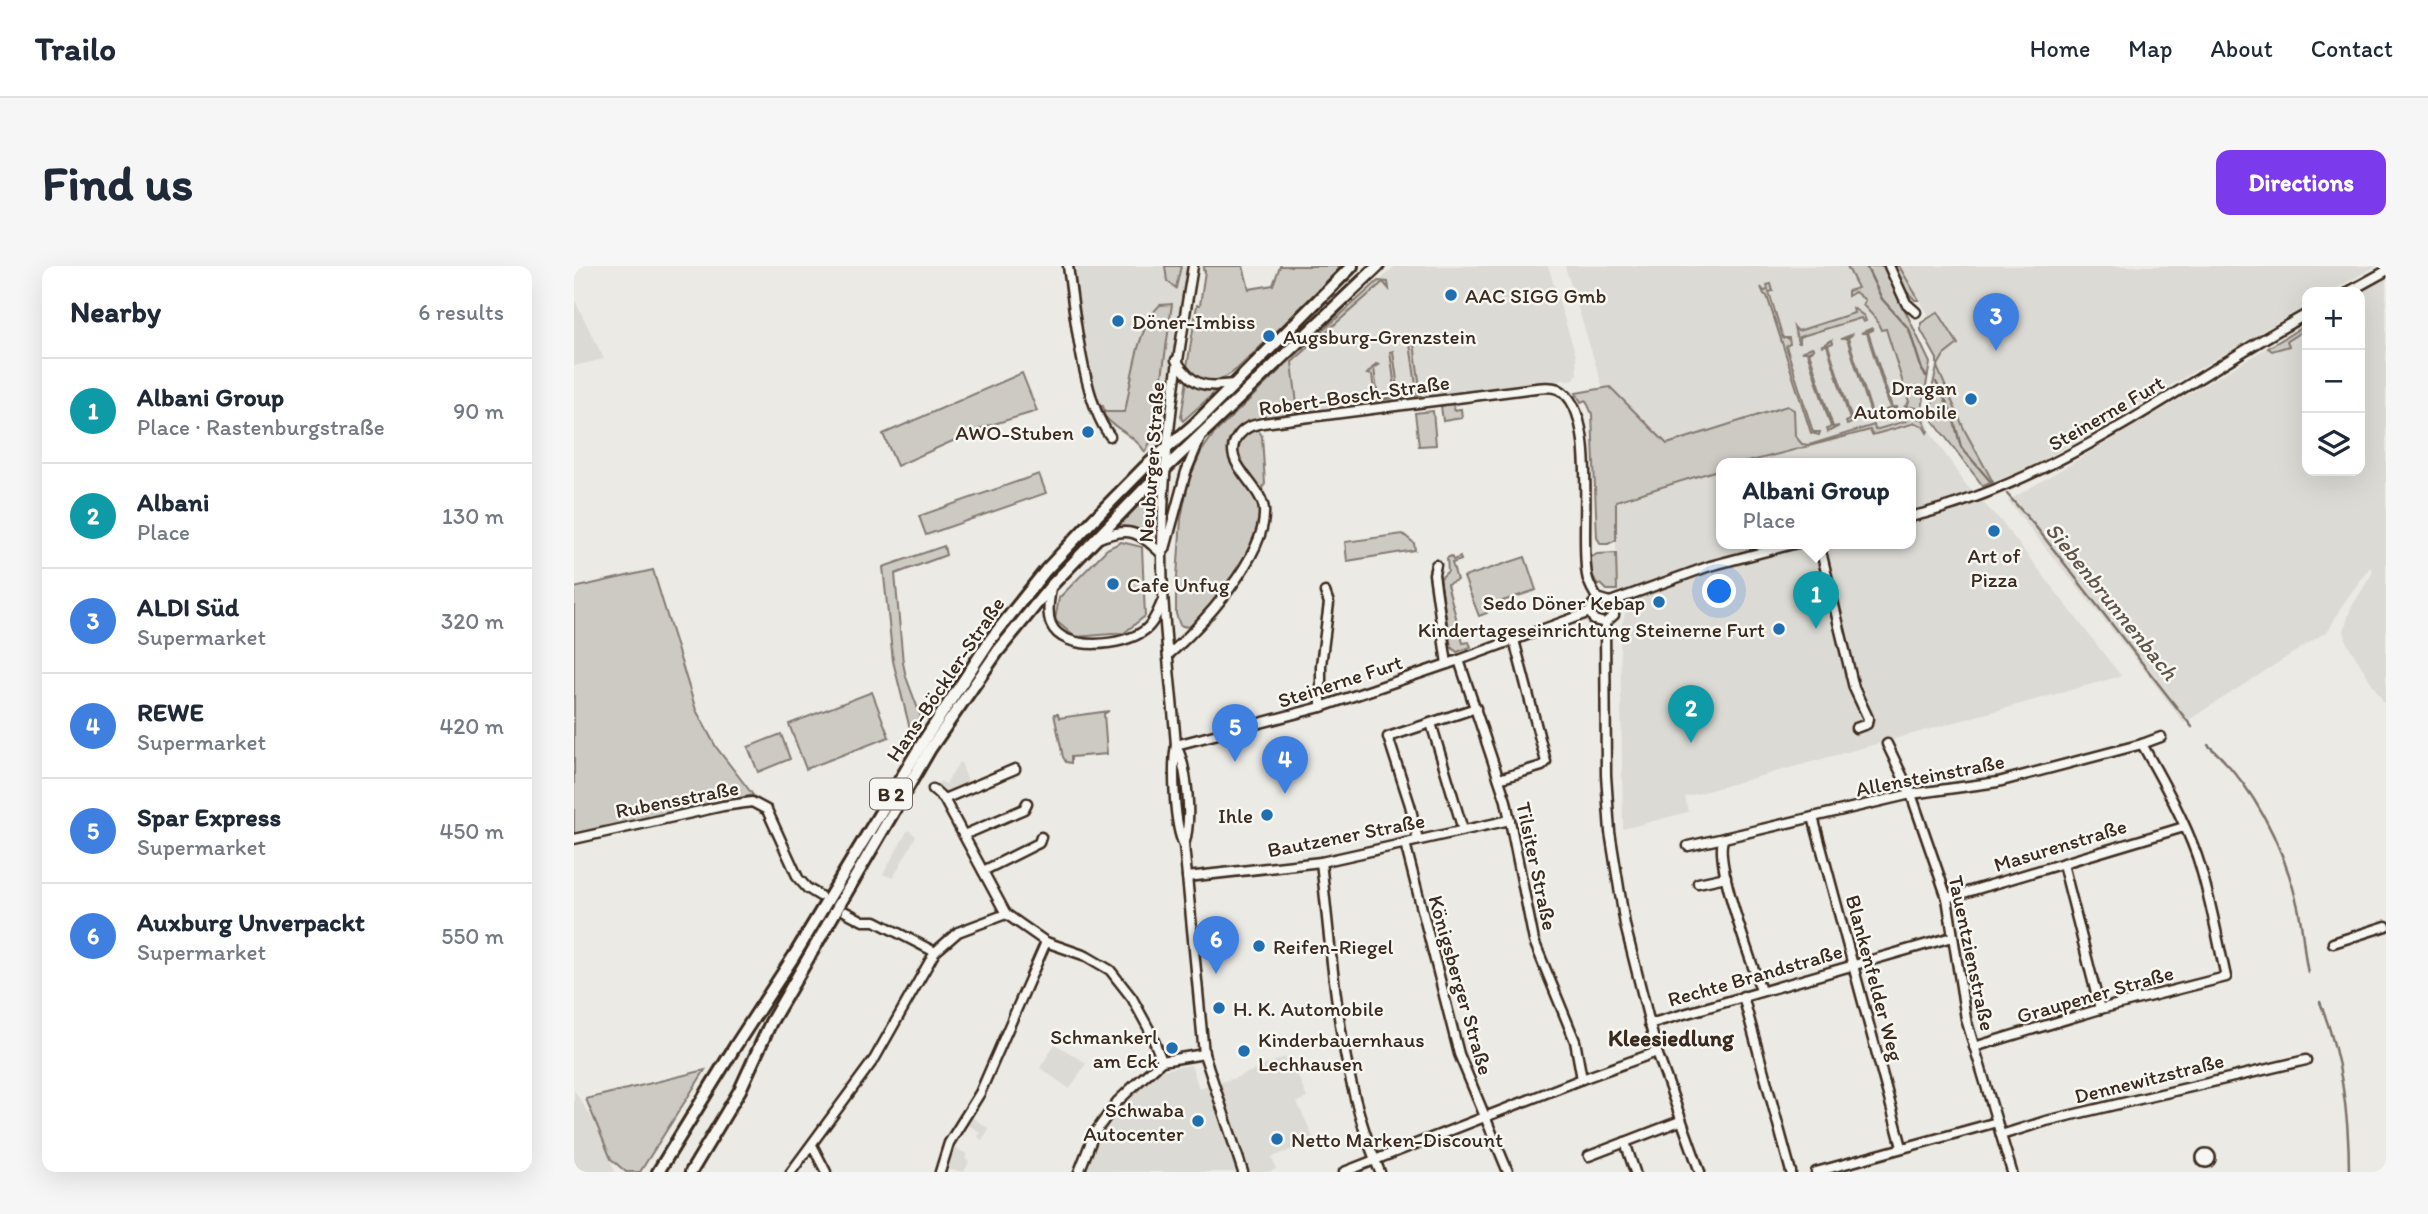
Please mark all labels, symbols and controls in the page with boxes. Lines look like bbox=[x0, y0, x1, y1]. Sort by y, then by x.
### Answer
text: Trailo bbox=[35, 29, 116, 68]
text: Home bbox=[2030, 34, 2090, 63]
text: Map bbox=[2128, 34, 2172, 63]
text: About bbox=[2210, 34, 2273, 63]
text: Contact bbox=[2311, 34, 2393, 63]
button: Directions bbox=[2216, 150, 2386, 215]
text: Find us bbox=[42, 153, 193, 212]
place label: AAC SIGG Gmb bbox=[1465, 283, 1607, 308]
marker: AAC SIGG Gmb bbox=[1443, 287, 1459, 303]
map controls bbox=[2302, 287, 2365, 476]
button: + bbox=[2302, 287, 2365, 350]
text: Nearby bbox=[70, 293, 161, 330]
pin: 3 bbox=[1973, 293, 2019, 351]
text: 6 results bbox=[418, 298, 504, 326]
place label: Döner-Imbiss bbox=[1132, 309, 1255, 334]
marker: Döner-Imbiss bbox=[1110, 313, 1126, 329]
place label: Augsburg-Grenzstein bbox=[1283, 324, 1476, 349]
marker: Augsburg-Grenzstein bbox=[1261, 328, 1277, 344]
button: − bbox=[2302, 350, 2365, 413]
street label: Robert-Bosch-Straße bbox=[1257, 369, 1451, 421]
street label: Steinerne Furt bbox=[2044, 370, 2168, 456]
place label: Dragan Automobile bbox=[1854, 375, 1957, 424]
text: Albani Group bbox=[137, 381, 284, 413]
street label: Neuburger Straße bbox=[1133, 381, 1169, 543]
marker: Dragan Automobile bbox=[1963, 391, 1979, 407]
text: 1 bbox=[88, 397, 98, 425]
text: 90 m bbox=[453, 397, 504, 425]
text: Place · Rastenburgstraße bbox=[137, 413, 385, 441]
button: layers bbox=[2302, 413, 2365, 476]
place label: AWO-Stuben bbox=[955, 420, 1074, 445]
marker: AWO-Stuben bbox=[1080, 424, 1096, 440]
popup bbox=[1716, 458, 1916, 549]
text: Albani Group bbox=[1743, 474, 1889, 506]
text: Albani bbox=[137, 486, 209, 518]
text: 2 bbox=[87, 502, 99, 530]
text: 130 m bbox=[442, 502, 504, 530]
text: Place bbox=[1743, 506, 1796, 534]
water label: Siebenbrunnenbach bbox=[2040, 516, 2185, 686]
text: Place bbox=[137, 518, 190, 546]
marker: Art of Pizza bbox=[1986, 523, 2002, 539]
place label: Art of Pizza bbox=[1967, 543, 2021, 592]
pin: 1 bbox=[1793, 571, 1839, 629]
place label: Cafe Unfug bbox=[1127, 572, 1230, 597]
your location bbox=[1702, 574, 1736, 608]
marker: Cafe Unfug bbox=[1105, 576, 1121, 592]
place label: Sedo Döner Kebap bbox=[1483, 590, 1645, 615]
text: ALDI Süd bbox=[137, 591, 239, 623]
street label: Hans-Böckler-Straße bbox=[881, 592, 1009, 766]
marker: Sedo Döner Kebap bbox=[1651, 594, 1667, 610]
text: 3 bbox=[87, 607, 99, 635]
text: 320 m bbox=[441, 607, 504, 635]
place label: Kindertageseinrichtung Steinerne Furt bbox=[1418, 617, 1765, 642]
marker: Kindertageseinrichtung Steinerne Furt bbox=[1771, 621, 1787, 637]
text: Supermarket bbox=[137, 623, 266, 651]
street label: Steinerne Furt bbox=[1275, 649, 1405, 713]
pin: 2 bbox=[1668, 685, 1714, 743]
text: REWE bbox=[137, 696, 204, 728]
pin: 5 bbox=[1212, 704, 1258, 762]
text: 4 bbox=[86, 712, 100, 740]
text: 420 m bbox=[439, 712, 504, 740]
text: Supermarket bbox=[137, 728, 266, 756]
pin: 4 bbox=[1262, 736, 1308, 794]
street label: Allensteinstraße bbox=[1854, 748, 2007, 802]
street label: Rubensstraße bbox=[613, 775, 741, 823]
road number: B 2 bbox=[870, 778, 912, 810]
street label: Tilsiter Straße bbox=[1511, 799, 1563, 933]
text: Spar Express bbox=[137, 801, 281, 833]
place label: Ihle bbox=[1218, 803, 1253, 828]
marker: Ihle bbox=[1259, 807, 1275, 823]
street label: Bautzener Straße bbox=[1265, 807, 1427, 863]
street label: Masurenstraße bbox=[1991, 813, 2129, 877]
text: 5 bbox=[87, 817, 99, 845]
text: 450 m bbox=[439, 817, 504, 845]
text: Supermarket bbox=[137, 833, 266, 861]
street label: Tauentzienstraße bbox=[1943, 873, 2001, 1033]
street label: Königsberger Straße bbox=[1423, 892, 1499, 1078]
street label: Blankenfelder Weg bbox=[1841, 892, 1909, 1064]
text: Auxburg Unverpackt bbox=[137, 906, 365, 938]
pin: 6 bbox=[1193, 916, 1239, 974]
text: 6 bbox=[87, 922, 99, 950]
text: 550 m bbox=[441, 922, 504, 950]
place label: Reifen-Riegel bbox=[1273, 934, 1394, 959]
text: Supermarket bbox=[137, 938, 266, 966]
marker: Reifen-Riegel bbox=[1251, 938, 1267, 954]
street label: Rechte Brandstraße bbox=[1665, 938, 1845, 1012]
street label: Graupener Straße bbox=[2014, 960, 2176, 1028]
place label: H. K. Automobile bbox=[1233, 996, 1384, 1021]
marker: H. K. Automobile bbox=[1211, 1000, 1227, 1016]
place label: Schmankerl am Eck bbox=[1050, 1024, 1158, 1073]
district label: Kleesiedlung bbox=[1608, 1024, 1735, 1052]
place label: Kinderbauernhaus Lechhausen bbox=[1258, 1027, 1425, 1076]
marker: Schmankerl am Eck bbox=[1164, 1040, 1180, 1056]
marker: Kinderbauernhaus Lechhausen bbox=[1236, 1043, 1252, 1059]
street label: Dennewitzstraße bbox=[2072, 1047, 2226, 1109]
place label: Schwaba Autocenter bbox=[1083, 1097, 1184, 1146]
marker: Schwaba Autocenter bbox=[1190, 1113, 1206, 1129]
place label: Netto Marken-Discount bbox=[1291, 1127, 1503, 1152]
marker: Netto Marken-Discount bbox=[1269, 1131, 1285, 1147]

